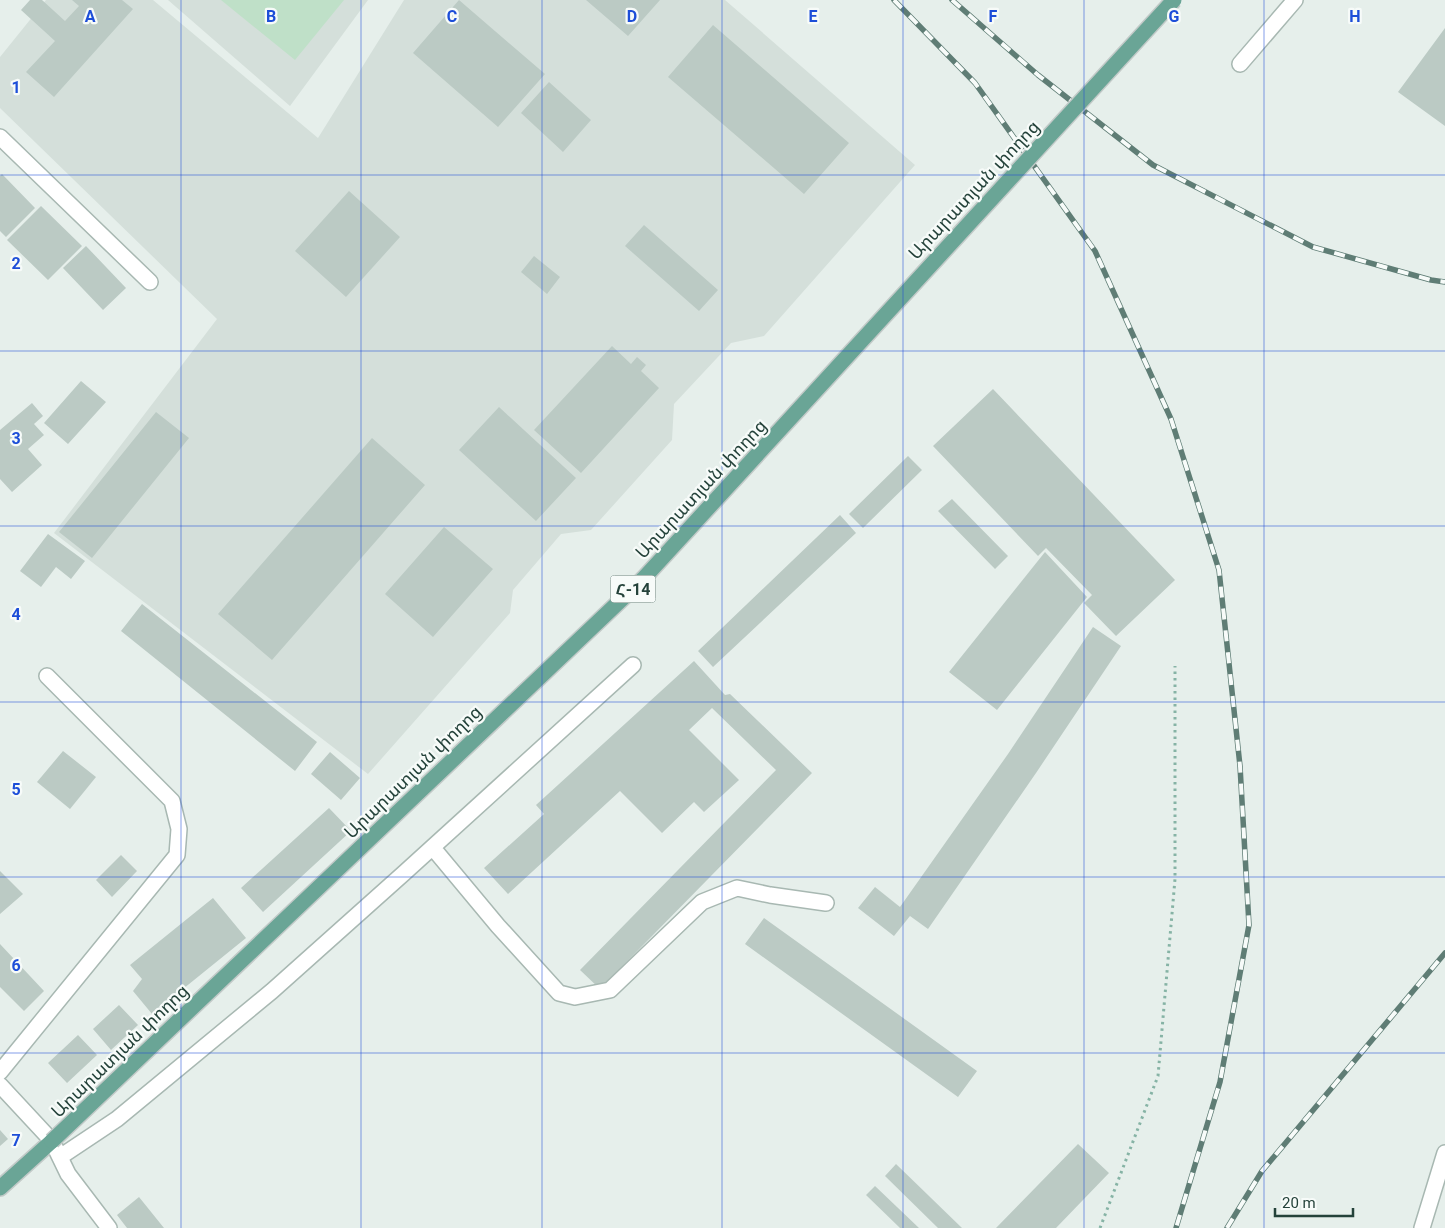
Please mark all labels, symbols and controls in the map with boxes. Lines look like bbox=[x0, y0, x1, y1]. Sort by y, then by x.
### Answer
text: A bbox=[85, 7, 96, 26]
text: B bbox=[266, 7, 276, 26]
text: C bbox=[447, 7, 457, 26]
text: D bbox=[627, 7, 637, 26]
text: E bbox=[809, 7, 818, 26]
text: F bbox=[989, 7, 998, 26]
text: G bbox=[1169, 7, 1180, 26]
text: H bbox=[1349, 7, 1361, 26]
text: 1 bbox=[11, 78, 21, 97]
street label: Արարատյան փողոց bbox=[904, 116, 1043, 263]
text: 2 bbox=[11, 254, 21, 273]
street label: Արարատյան փողոց bbox=[631, 415, 770, 562]
text: 3 bbox=[11, 429, 21, 448]
road number: Հ-14 bbox=[610, 576, 656, 602]
text: 4 bbox=[11, 605, 21, 624]
street label: Արարատյան փողոց bbox=[340, 701, 486, 843]
text: 5 bbox=[11, 780, 21, 799]
text: 6 bbox=[11, 956, 21, 975]
street label: Արարատյան փողոց bbox=[47, 980, 193, 1122]
text: 7 bbox=[11, 1131, 21, 1150]
scale bar bbox=[1275, 1186, 1352, 1218]
text: 20 m bbox=[1282, 1194, 1316, 1212]

